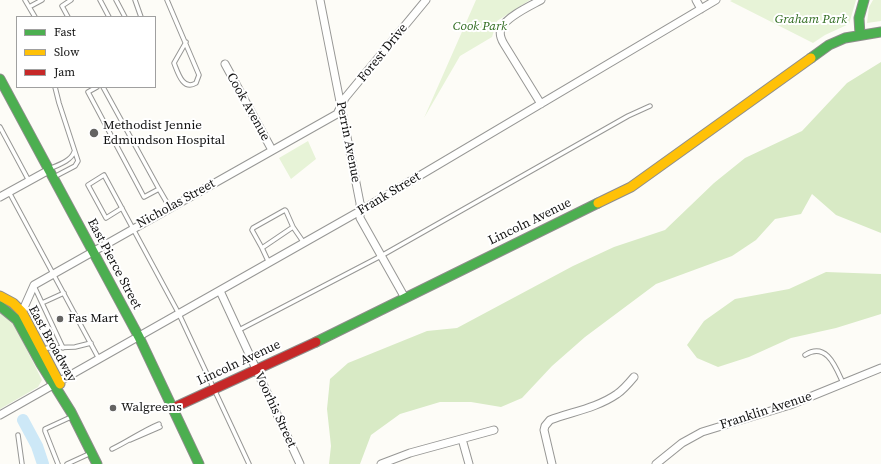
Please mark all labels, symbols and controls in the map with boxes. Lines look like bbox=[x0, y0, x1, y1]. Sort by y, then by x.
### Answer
park label: Graham Park bbox=[775, 12, 847, 28]
legend bbox=[16, 16, 156, 88]
park label: Cook Park bbox=[453, 19, 507, 35]
street label: Forest Drive bbox=[355, 21, 411, 85]
text: Fast bbox=[54, 24, 76, 40]
text: Slow bbox=[54, 44, 79, 60]
text: Jam bbox=[54, 64, 75, 80]
street label: Cook Avenue bbox=[223, 70, 273, 144]
street label: Perrin Avenue bbox=[332, 100, 364, 184]
place label: Methodist Jennie Edmundson Hospital bbox=[103, 118, 225, 149]
marker: Methodist Jennie Edmundson Hospital bbox=[88, 127, 100, 139]
street label: Frank Street bbox=[355, 169, 423, 219]
street label: Nicholas Street bbox=[134, 176, 218, 232]
street label: Lincoln Avenue bbox=[486, 195, 574, 249]
street label: East Pierce Street bbox=[83, 216, 145, 312]
street label: East Broadway bbox=[25, 303, 79, 385]
place label: Fas Mart bbox=[68, 311, 118, 327]
marker: Fas Mart bbox=[55, 314, 65, 324]
street label: Lincoln Avenue bbox=[195, 337, 283, 389]
street label: Voorhis Street bbox=[251, 370, 299, 450]
street label: Franklin Avenue bbox=[718, 389, 814, 433]
place label: Walgreens bbox=[121, 400, 182, 416]
marker: Walgreens bbox=[108, 403, 118, 413]

